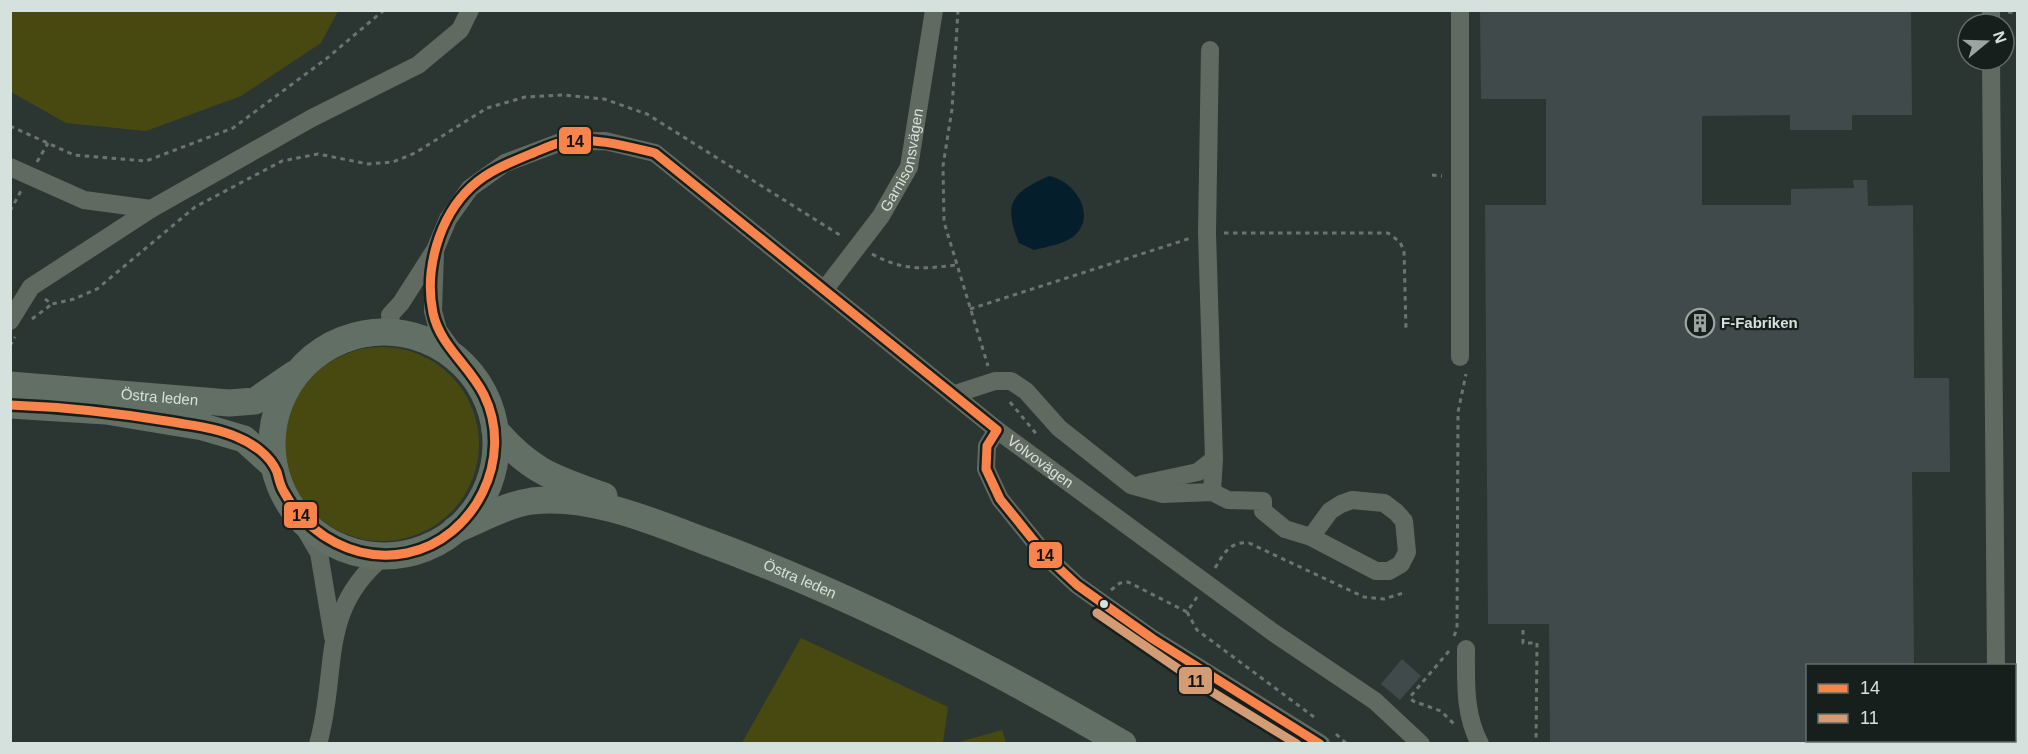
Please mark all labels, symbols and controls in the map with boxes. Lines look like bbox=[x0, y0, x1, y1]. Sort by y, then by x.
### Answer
north arrow bbox=[1956, 12, 2016, 72]
text: N bbox=[1990, 29, 2010, 46]
street label: Garnisonsvägen bbox=[876, 107, 926, 214]
line badge: 14 bbox=[558, 126, 592, 155]
text: 14 bbox=[566, 133, 584, 150]
building icon: F-Fabriken bbox=[1684, 307, 1716, 339]
place label: F-Fabriken bbox=[1721, 314, 1798, 331]
street label: Östra leden bbox=[120, 385, 199, 408]
street label: Volvovägen bbox=[1004, 432, 1077, 491]
line badge: 14 bbox=[283, 501, 318, 529]
text: 14 bbox=[292, 507, 310, 524]
line badge: 14 bbox=[1028, 541, 1063, 569]
text: 14 bbox=[1036, 547, 1054, 564]
street label: Östra leden bbox=[761, 556, 839, 602]
unlabelled marker bbox=[1098, 598, 1110, 610]
legend bbox=[1806, 664, 2016, 742]
line badge: 11 bbox=[1178, 666, 1213, 695]
text: 11 bbox=[1188, 673, 1205, 690]
text: 14 bbox=[1860, 678, 1880, 698]
text: 11 bbox=[1860, 708, 1879, 728]

